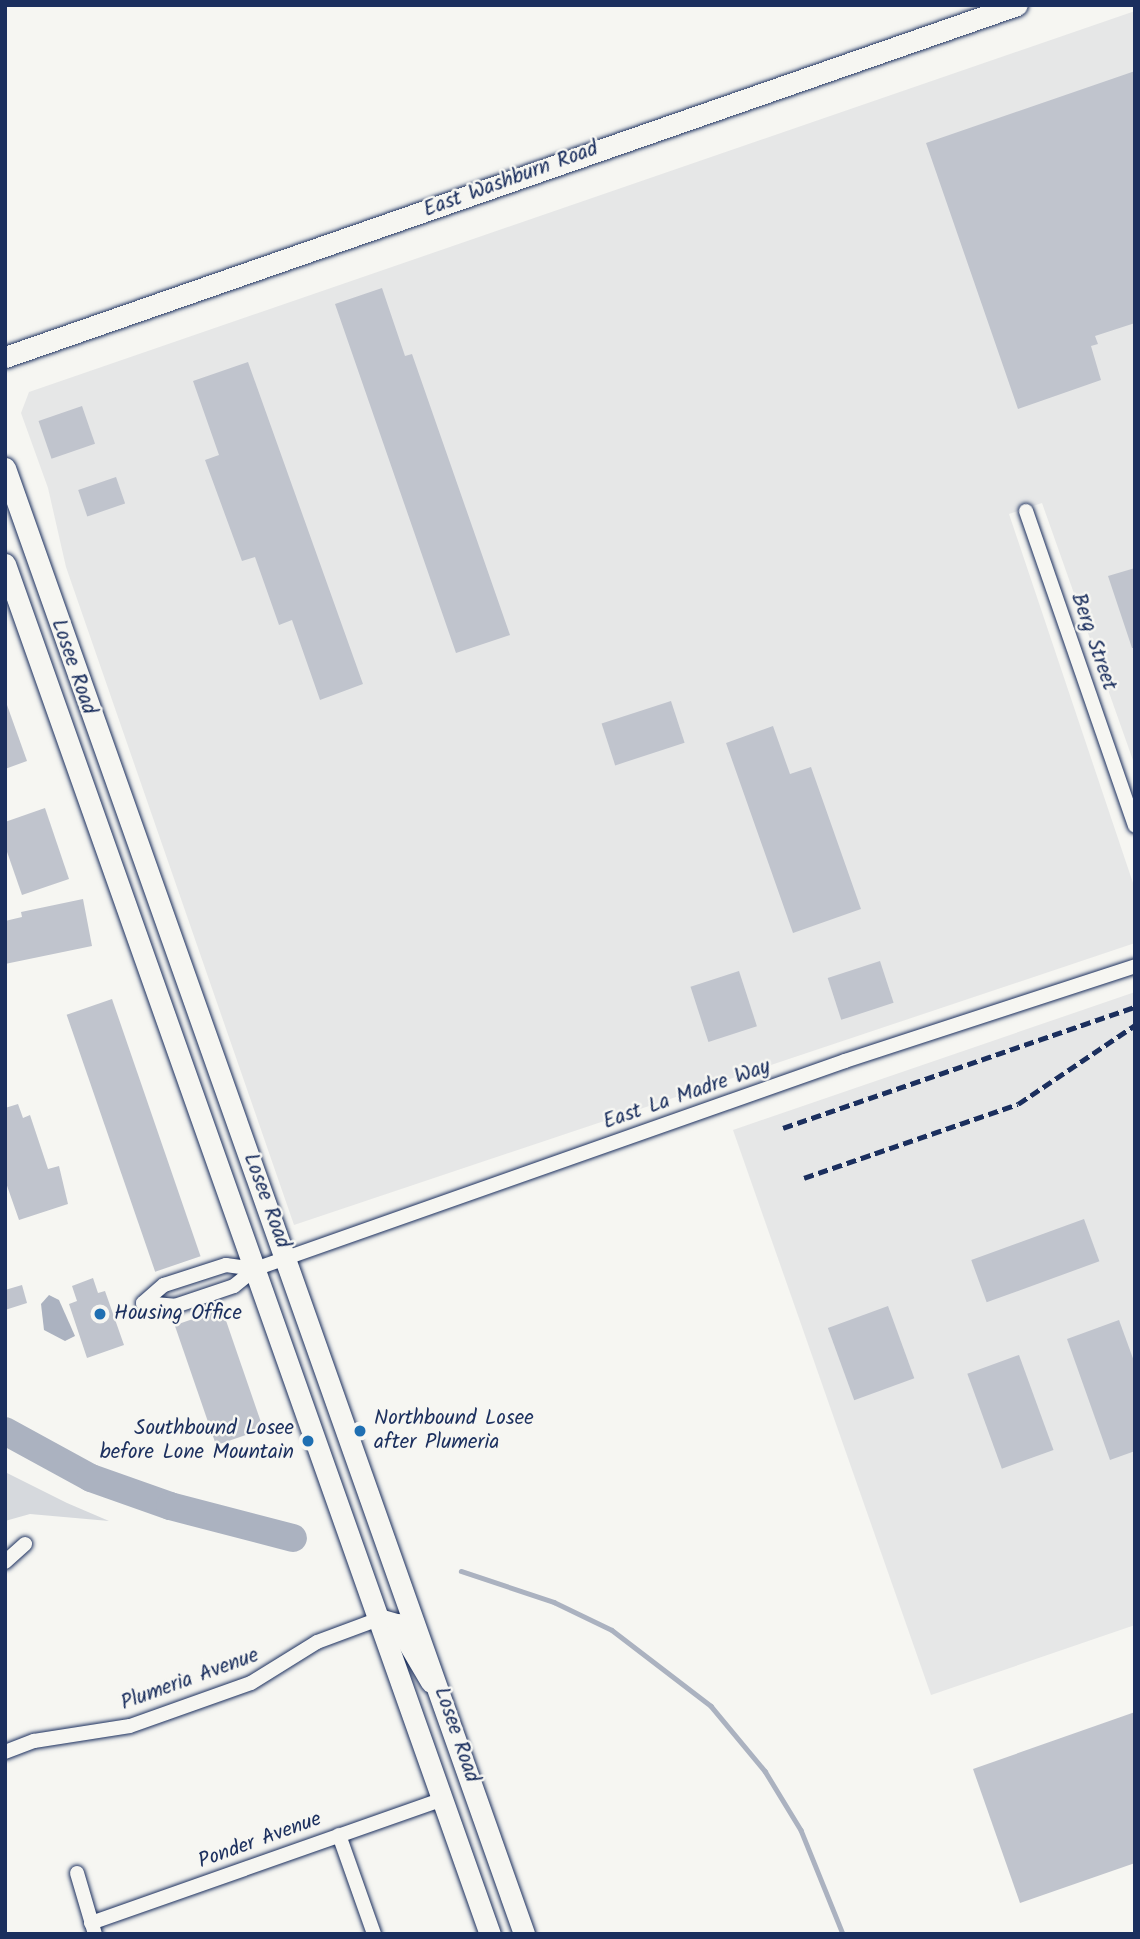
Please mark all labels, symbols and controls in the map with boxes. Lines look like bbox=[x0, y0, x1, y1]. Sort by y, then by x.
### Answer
street label: East Washburn Road bbox=[420, 137, 602, 223]
street label: Berg Street bbox=[1065, 590, 1121, 694]
street label: Losee Road bbox=[45, 616, 101, 718]
street label: East La Madre Way bbox=[600, 1055, 774, 1135]
street label: Losee Road bbox=[237, 1150, 295, 1252]
place label: Housing Office bbox=[114, 1301, 242, 1327]
marker: Housing Office bbox=[92, 1306, 108, 1322]
place label: Northbound Losee after Plumeria bbox=[374, 1406, 534, 1456]
place label: Southbound Losee before Lone Mountain bbox=[100, 1416, 294, 1466]
marker: Northbound Losee after Plumeria bbox=[352, 1423, 368, 1439]
marker: Southbound Losee before Lone Mountain bbox=[300, 1433, 316, 1449]
street label: Plumeria Avenue bbox=[118, 1643, 262, 1717]
street label: Losee Road bbox=[428, 1684, 484, 1786]
street label: Ponder Avenue bbox=[195, 1807, 325, 1875]

